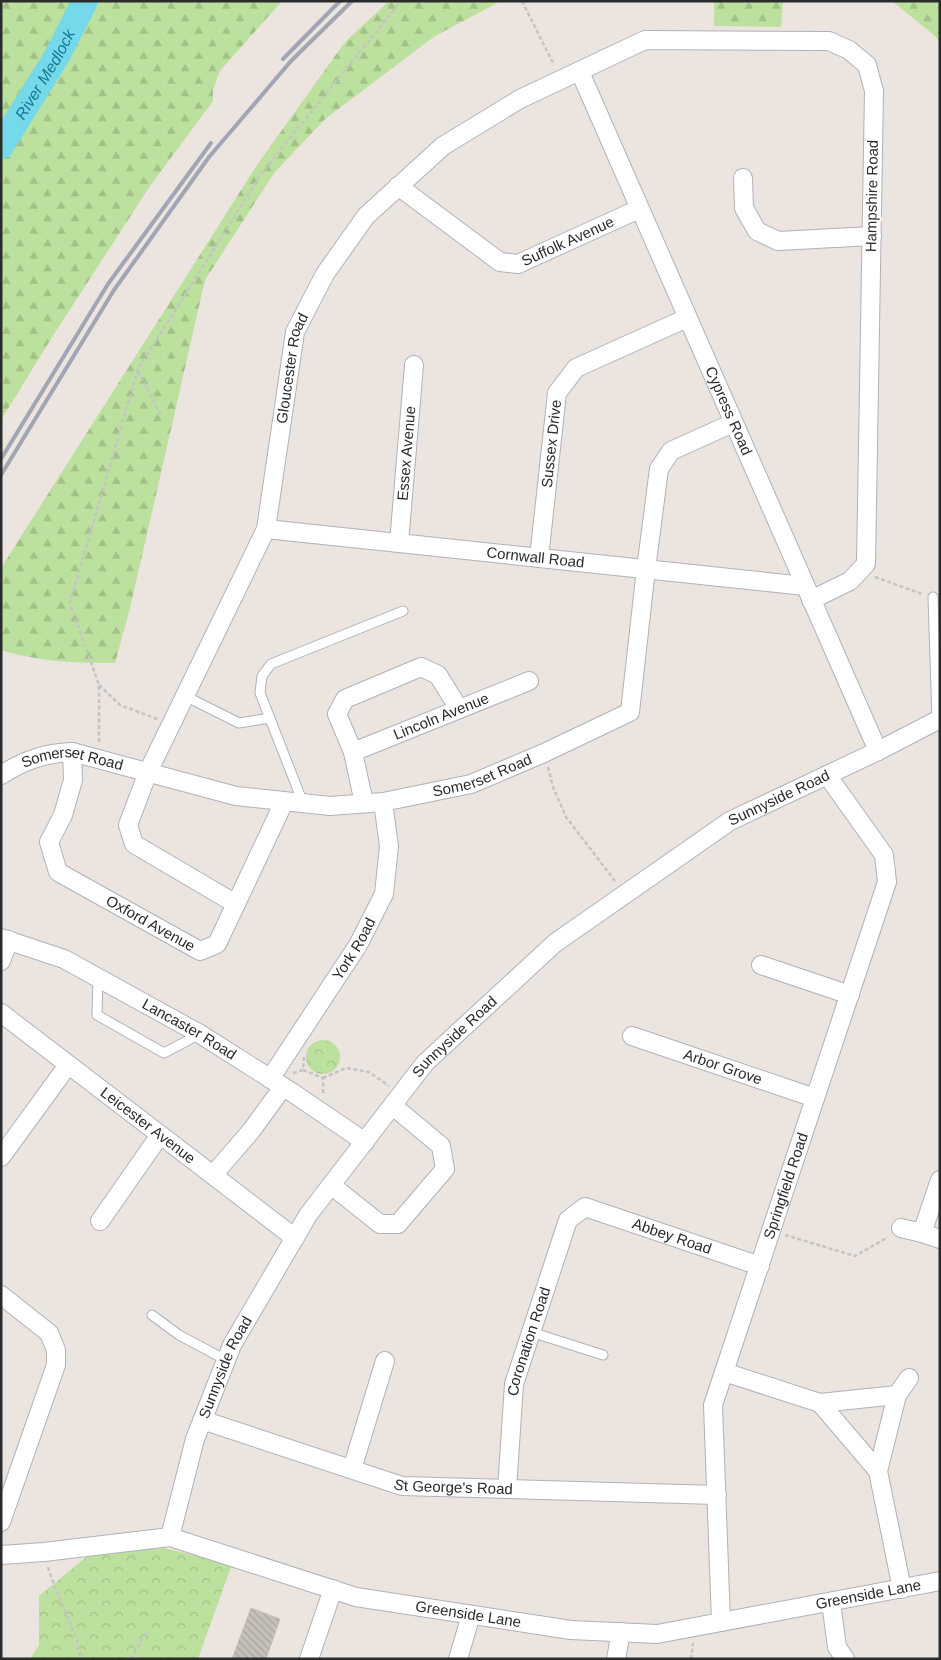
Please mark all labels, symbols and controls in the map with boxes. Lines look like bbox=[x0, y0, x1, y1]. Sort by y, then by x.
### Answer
water label: River Medlock bbox=[12, 26, 78, 122]
street label: Hampshire Road bbox=[862, 140, 881, 252]
street label: Suffolk Avenue bbox=[519, 213, 616, 269]
street label: Gloucester Road bbox=[273, 310, 311, 425]
street label: Cypress Road bbox=[702, 364, 756, 458]
street label: Sussex Drive bbox=[538, 399, 564, 488]
street label: Essex Avenue bbox=[394, 405, 419, 501]
street label: Cornwall Road bbox=[486, 543, 585, 571]
street label: Lincoln Avenue bbox=[391, 689, 491, 743]
street label: Somerset Road bbox=[19, 743, 125, 773]
street label: Somerset Road bbox=[431, 750, 534, 800]
street label: Sunnyside Road bbox=[725, 766, 832, 829]
street label: Oxford Avenue bbox=[103, 892, 198, 955]
street label: York Road bbox=[328, 915, 379, 983]
street label: Sunnyside Road bbox=[408, 992, 500, 1080]
street label: Lancaster Road bbox=[139, 995, 240, 1063]
street label: Arbor Grove bbox=[682, 1045, 765, 1087]
street label: Leicester Avenue bbox=[97, 1083, 199, 1167]
street label: Springfield Road bbox=[760, 1130, 811, 1241]
street label: Abbey Road bbox=[630, 1215, 714, 1257]
street label: Coronation Road bbox=[504, 1285, 553, 1396]
street label: Sunnyside Road bbox=[195, 1313, 255, 1421]
street label: St George's Road bbox=[392, 1475, 513, 1497]
street label: Greenside Lane bbox=[814, 1576, 922, 1612]
street label: Greenside Lane bbox=[414, 1597, 522, 1630]

